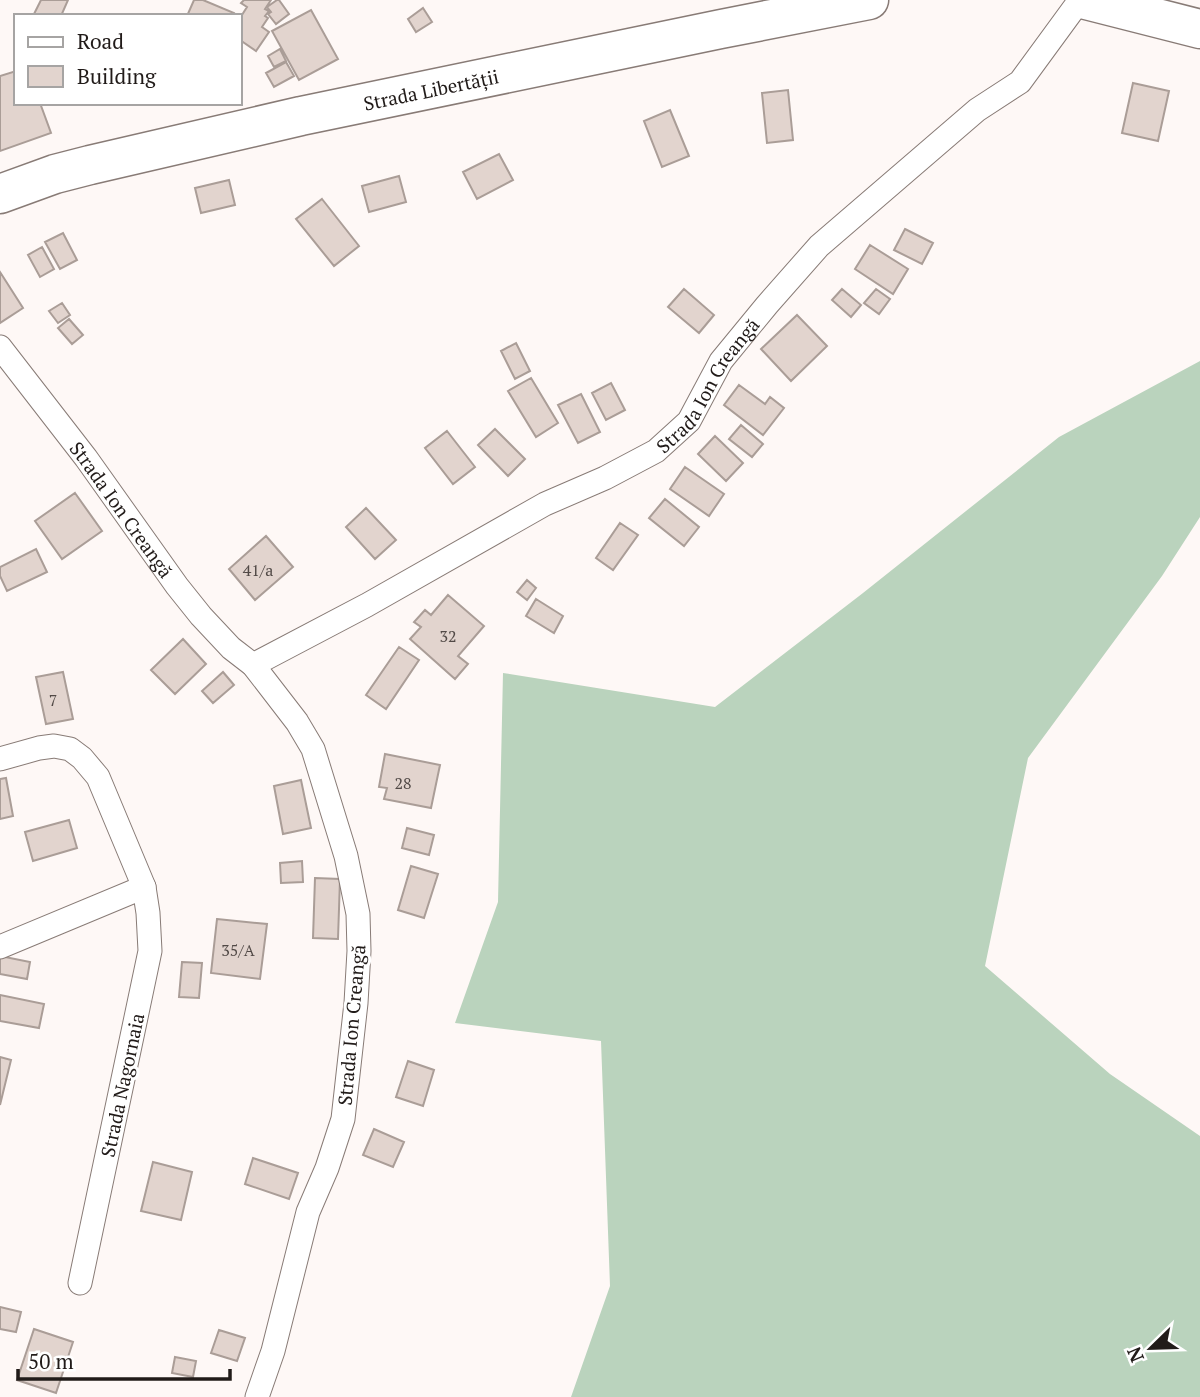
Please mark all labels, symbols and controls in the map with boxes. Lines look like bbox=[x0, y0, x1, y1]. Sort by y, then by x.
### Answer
legend bbox=[14, 14, 242, 105]
text: Road bbox=[77, 27, 124, 55]
text: Building bbox=[77, 62, 157, 90]
street label: Strada Libertății bbox=[361, 63, 501, 115]
street label: Strada Ion Creangă bbox=[650, 312, 764, 458]
street label: Strada Ion Creangă bbox=[65, 436, 180, 582]
house number: 41/a bbox=[243, 559, 273, 581]
house number: 32 bbox=[439, 625, 457, 647]
house number: 7 bbox=[49, 689, 57, 711]
house number: 28 bbox=[394, 772, 412, 794]
house number: 35/A bbox=[221, 939, 255, 961]
street label: Strada Ion Creangă bbox=[332, 943, 371, 1107]
street label: Strada Nagornaia bbox=[95, 1010, 150, 1159]
north arrow bbox=[1116, 1313, 1186, 1383]
scale bar bbox=[18, 1338, 229, 1382]
text: N bbox=[1120, 1343, 1149, 1366]
text: 50 m bbox=[28, 1347, 74, 1375]

